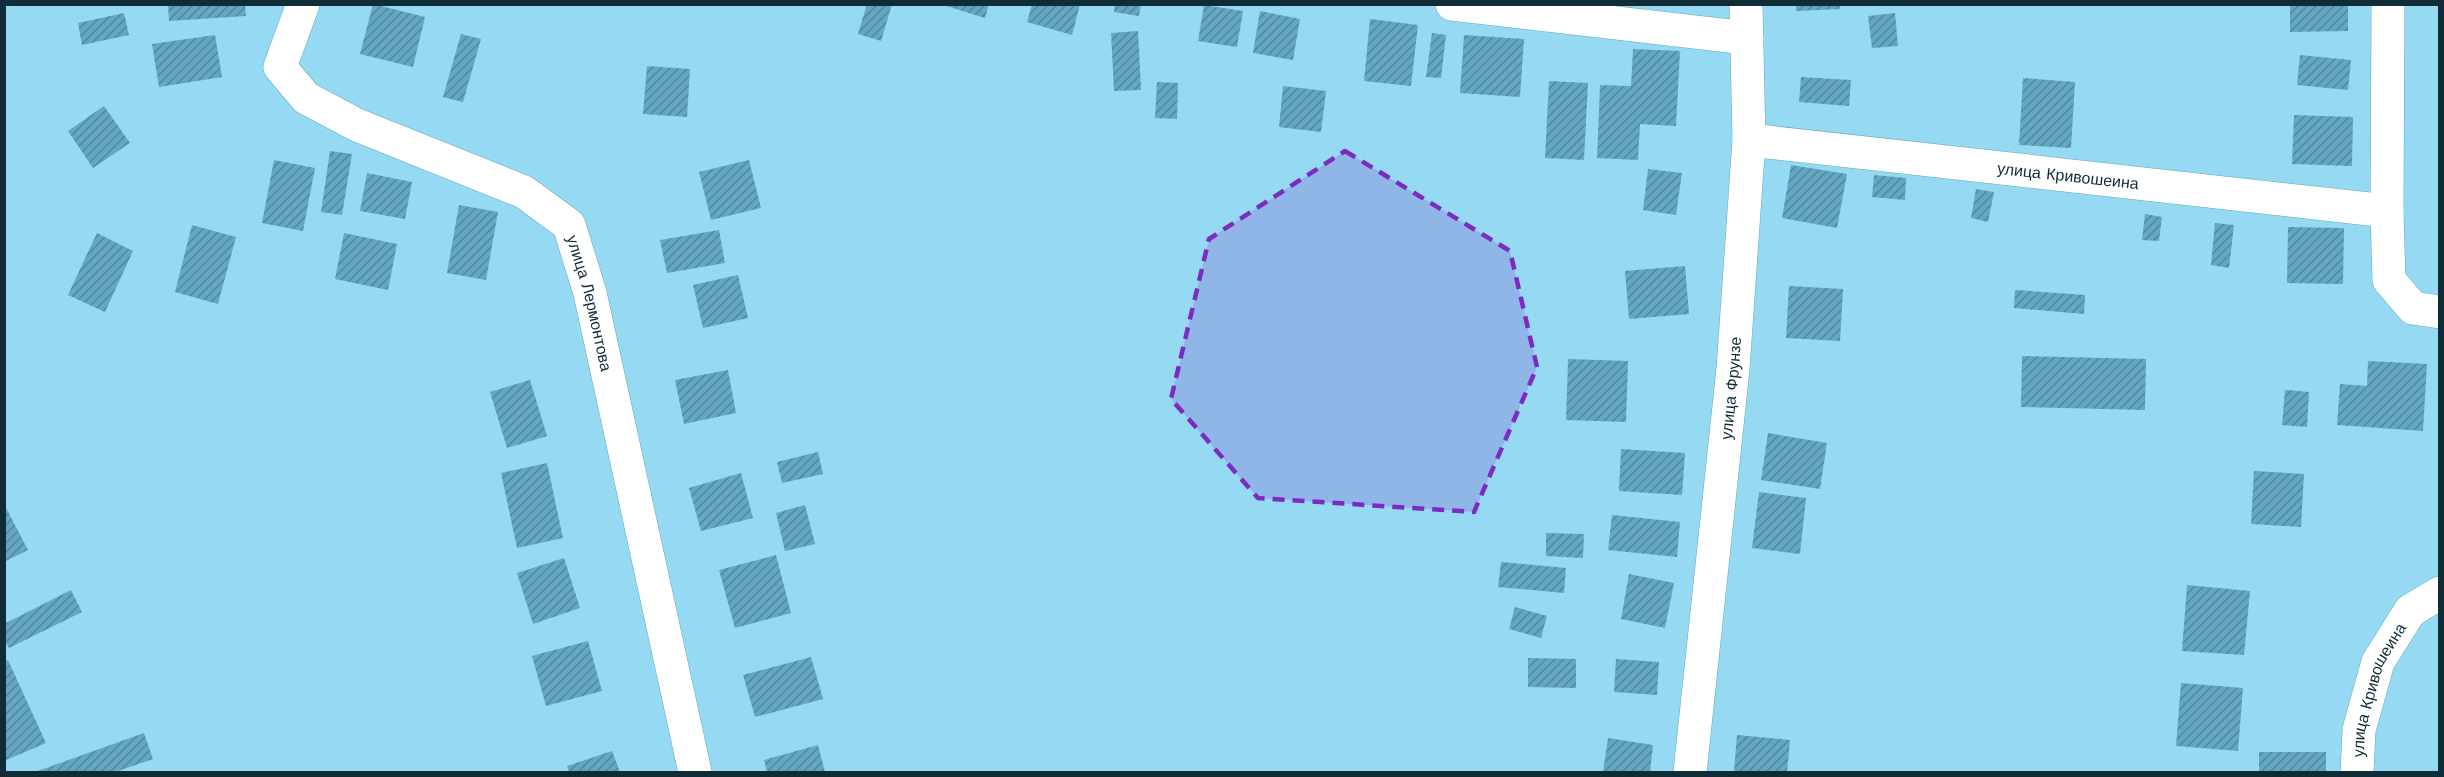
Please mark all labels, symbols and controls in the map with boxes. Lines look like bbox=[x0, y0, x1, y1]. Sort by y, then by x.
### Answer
street label: улица Кривошеина bbox=[1996, 158, 2140, 193]
street label: улица Лермонтова bbox=[563, 233, 616, 373]
street label: улица Фрунзе bbox=[1716, 336, 1745, 441]
street label: улица Кривошеина bbox=[2348, 619, 2410, 758]

